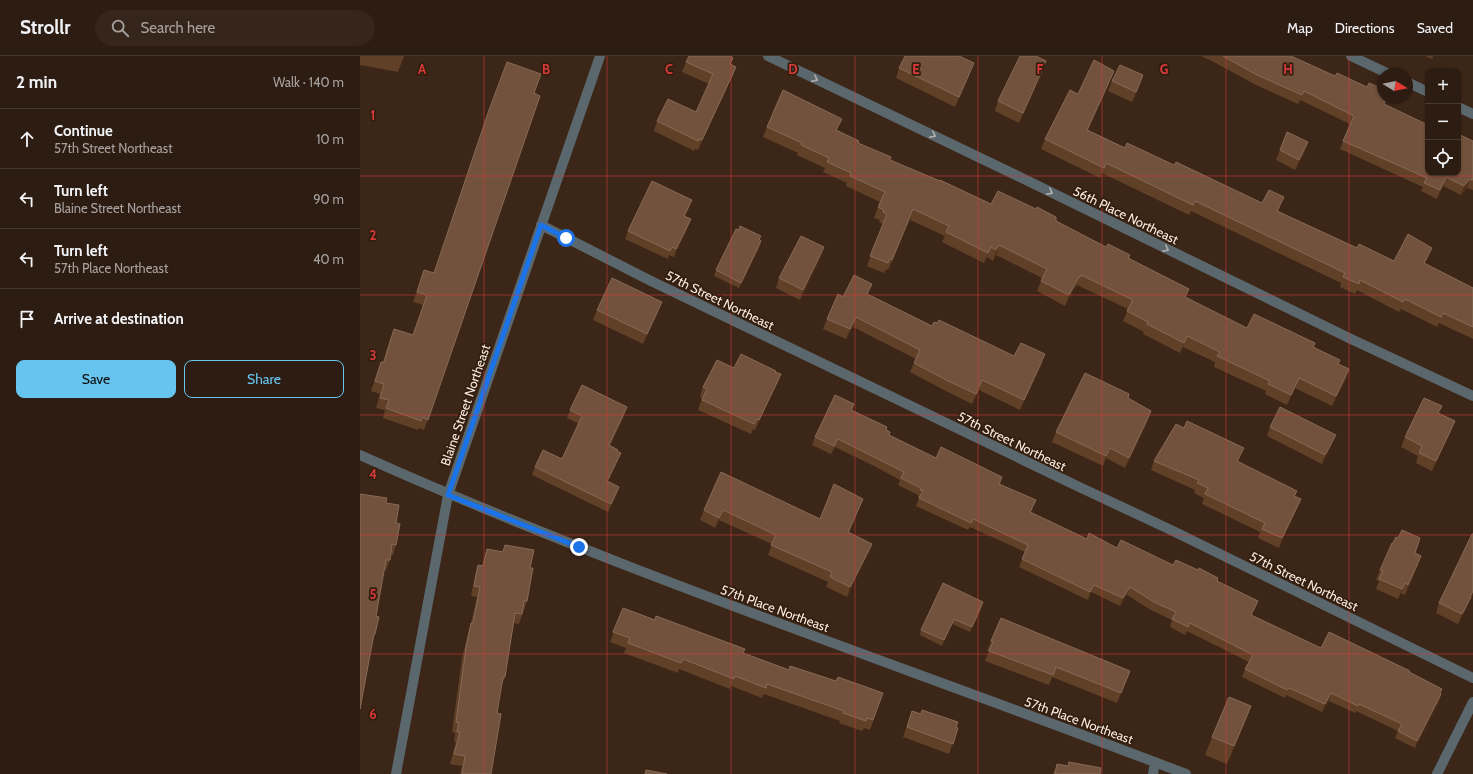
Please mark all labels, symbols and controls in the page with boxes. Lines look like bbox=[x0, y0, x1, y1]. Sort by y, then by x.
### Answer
search box bbox=[95, 10, 375, 46]
text: Strollr bbox=[20, 16, 71, 39]
icon: search bbox=[109, 17, 131, 39]
text: Search here bbox=[141, 19, 215, 37]
text: Map bbox=[1287, 19, 1313, 37]
text: Directions bbox=[1335, 19, 1395, 37]
text: Saved bbox=[1417, 19, 1453, 37]
text: A bbox=[418, 61, 427, 77]
text: B bbox=[542, 61, 550, 77]
text: C bbox=[665, 61, 673, 77]
text: D bbox=[788, 61, 798, 77]
text: E bbox=[912, 61, 920, 77]
text: F bbox=[1037, 61, 1044, 77]
text: G bbox=[1160, 61, 1169, 77]
text: H bbox=[1283, 61, 1293, 77]
north arrow bbox=[1377, 68, 1413, 104]
map controls bbox=[1425, 68, 1461, 176]
button: + bbox=[1425, 68, 1461, 104]
text: 2 min bbox=[16, 72, 57, 92]
text: Walk · 140 m bbox=[273, 74, 344, 90]
one-way arrow bbox=[811, 74, 819, 82]
button: − bbox=[1425, 104, 1461, 140]
text: 1 bbox=[371, 107, 375, 123]
text: Continue bbox=[54, 122, 113, 140]
icon: ahead bbox=[16, 128, 38, 150]
one-way arrow bbox=[928, 130, 936, 138]
text: 10 m bbox=[316, 131, 344, 147]
text: 57th Street Northeast bbox=[54, 140, 173, 156]
button: locate bbox=[1425, 140, 1461, 176]
text: Turn left bbox=[54, 182, 108, 200]
street label: 56th Place Northeast bbox=[1071, 183, 1182, 248]
one-way arrow bbox=[1045, 187, 1053, 195]
icon: left bbox=[16, 188, 38, 210]
text: 90 m bbox=[313, 191, 344, 207]
text: Blaine Street Northeast bbox=[54, 200, 181, 216]
text: 2 bbox=[370, 227, 377, 243]
route start bbox=[557, 229, 575, 247]
text: Turn left bbox=[54, 242, 108, 260]
one-way arrow bbox=[1162, 244, 1170, 252]
icon: left bbox=[16, 248, 38, 270]
text: 40 m bbox=[313, 251, 344, 267]
text: 57th Place Northeast bbox=[54, 260, 168, 276]
street label: 57th Street Northeast bbox=[663, 267, 777, 333]
icon: arrive bbox=[16, 308, 38, 330]
text: Arrive at destination bbox=[54, 310, 184, 328]
street label: Blaine Street Northeast bbox=[437, 342, 493, 468]
text: 3 bbox=[369, 347, 377, 363]
button: Save bbox=[16, 360, 176, 398]
button: Share bbox=[184, 360, 344, 398]
street label: 57th Street Northeast bbox=[955, 408, 1069, 474]
text: 4 bbox=[369, 466, 377, 482]
route end bbox=[570, 538, 588, 556]
street label: 57th Street Northeast bbox=[1247, 548, 1361, 614]
street label: 57th Place Northeast bbox=[719, 581, 832, 635]
text: 5 bbox=[370, 586, 377, 602]
street label: 57th Place Northeast bbox=[1023, 693, 1136, 747]
text: 6 bbox=[369, 706, 377, 722]

